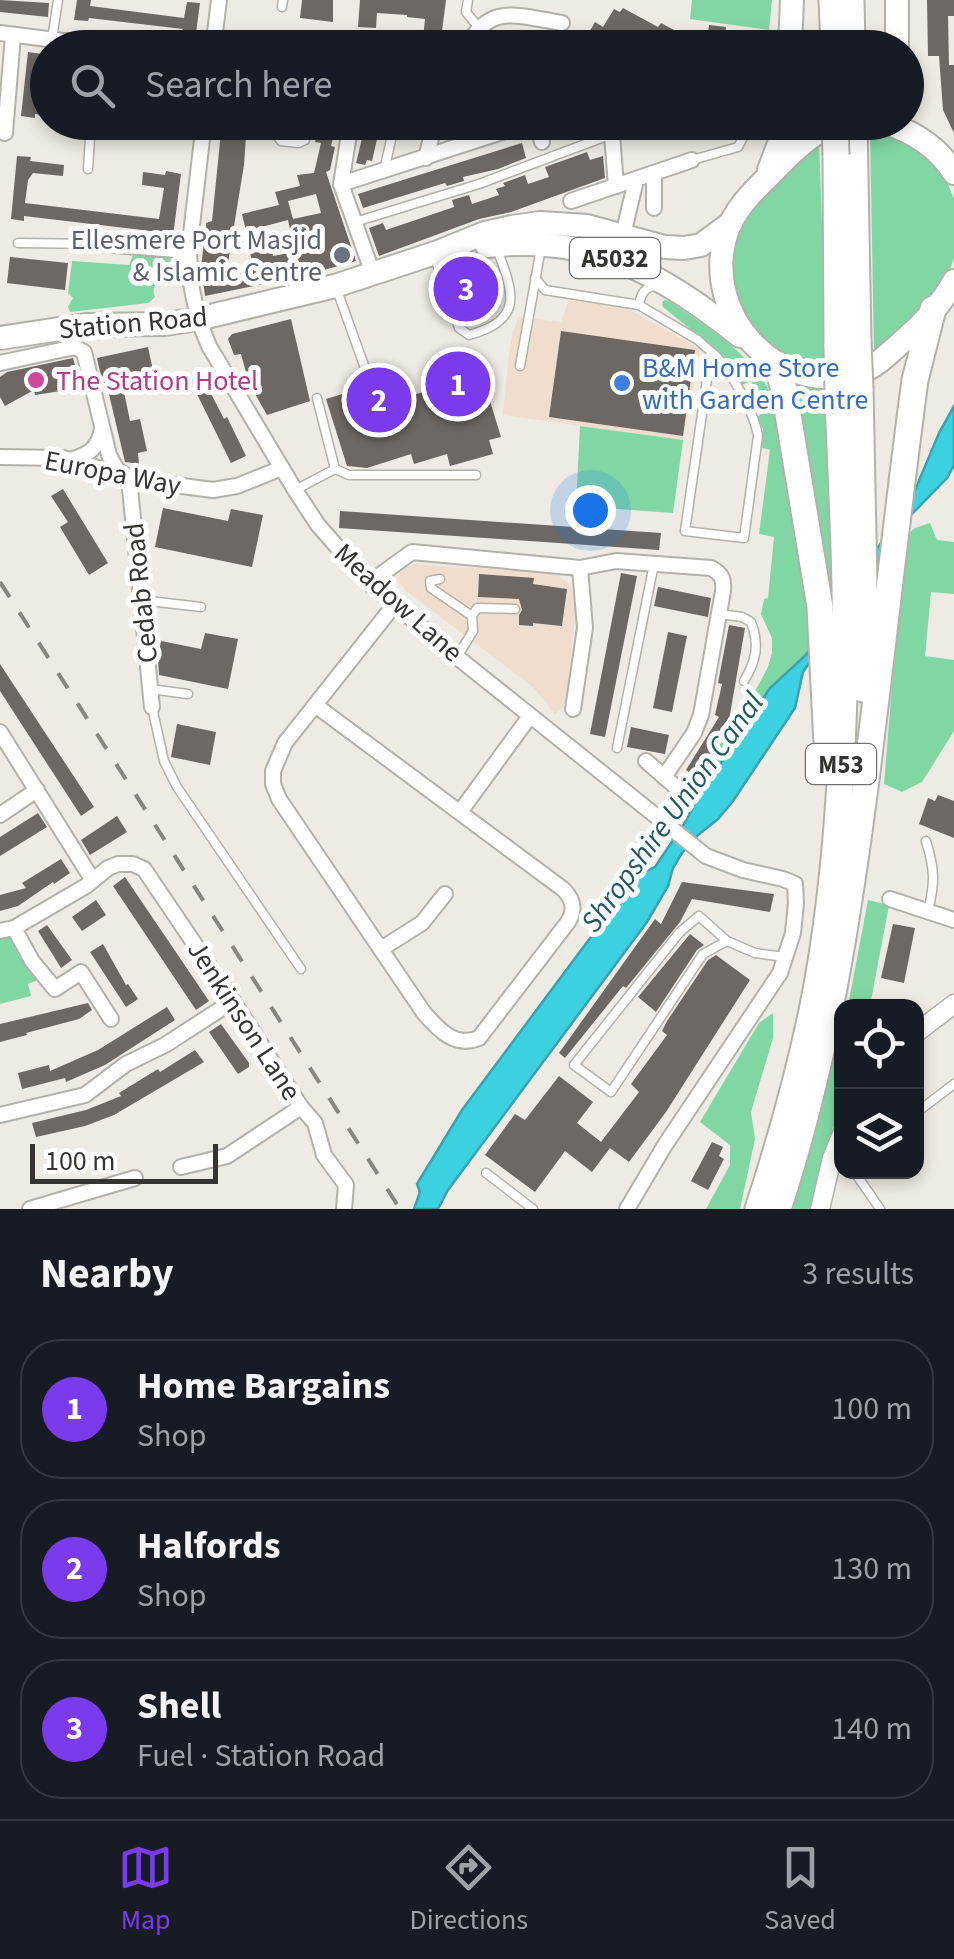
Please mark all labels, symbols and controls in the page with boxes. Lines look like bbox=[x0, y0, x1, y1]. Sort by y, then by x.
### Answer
search box bbox=[30, 30, 924, 140]
icon: search bbox=[65, 58, 120, 113]
text: Search here bbox=[145, 58, 332, 112]
place label: Ellesmere Port Masjid & Islamic Centre bbox=[71, 220, 322, 292]
road number: A5032 bbox=[570, 238, 660, 278]
marker: Ellesmere Port Masjid & Islamic Centre bbox=[331, 244, 353, 266]
pin: 3 bbox=[434, 252, 498, 326]
street label: Station Road bbox=[57, 297, 209, 349]
pin: 1 bbox=[426, 346, 490, 422]
place label: B&M Home Store with Garden Centre bbox=[642, 348, 868, 420]
place label: The Station Hotel bbox=[56, 361, 258, 401]
pin: 2 bbox=[346, 362, 412, 438]
marker: The Station Hotel bbox=[25, 369, 47, 391]
marker: B&M Home Store with Garden Centre bbox=[611, 372, 633, 394]
street label: Europa Way bbox=[41, 440, 184, 506]
your location bbox=[565, 485, 616, 536]
street label: Cedab Road bbox=[114, 521, 168, 665]
street label: Meadow Lane bbox=[325, 534, 472, 672]
water label: Shropshire Union Canal bbox=[570, 683, 775, 941]
road number: M53 bbox=[806, 744, 876, 784]
street label: Jenkinson Lane bbox=[177, 933, 311, 1108]
map controls bbox=[834, 999, 924, 1179]
button: locate bbox=[834, 999, 924, 1089]
button: layers bbox=[834, 1089, 924, 1179]
scale bar bbox=[30, 1139, 218, 1184]
text: 100 m bbox=[45, 1141, 116, 1181]
text: Nearby bbox=[40, 1244, 174, 1304]
text: 3 results bbox=[802, 1251, 914, 1297]
text: Home Bargains bbox=[137, 1359, 390, 1413]
text: 1 bbox=[66, 1386, 83, 1432]
text: 100 m bbox=[831, 1386, 912, 1432]
text: Shop bbox=[137, 1413, 207, 1459]
text: Halfords bbox=[137, 1519, 281, 1573]
text: 2 bbox=[66, 1546, 83, 1592]
text: 130 m bbox=[831, 1546, 912, 1592]
text: Shop bbox=[137, 1573, 207, 1619]
text: Shell bbox=[137, 1679, 221, 1733]
text: 3 bbox=[66, 1706, 83, 1752]
text: 140 m bbox=[831, 1706, 912, 1752]
text: Fuel · Station Road bbox=[137, 1733, 385, 1779]
tab: Map bbox=[118, 1840, 173, 1940]
tab: Directions bbox=[410, 1840, 528, 1940]
tab: Saved bbox=[764, 1840, 836, 1940]

